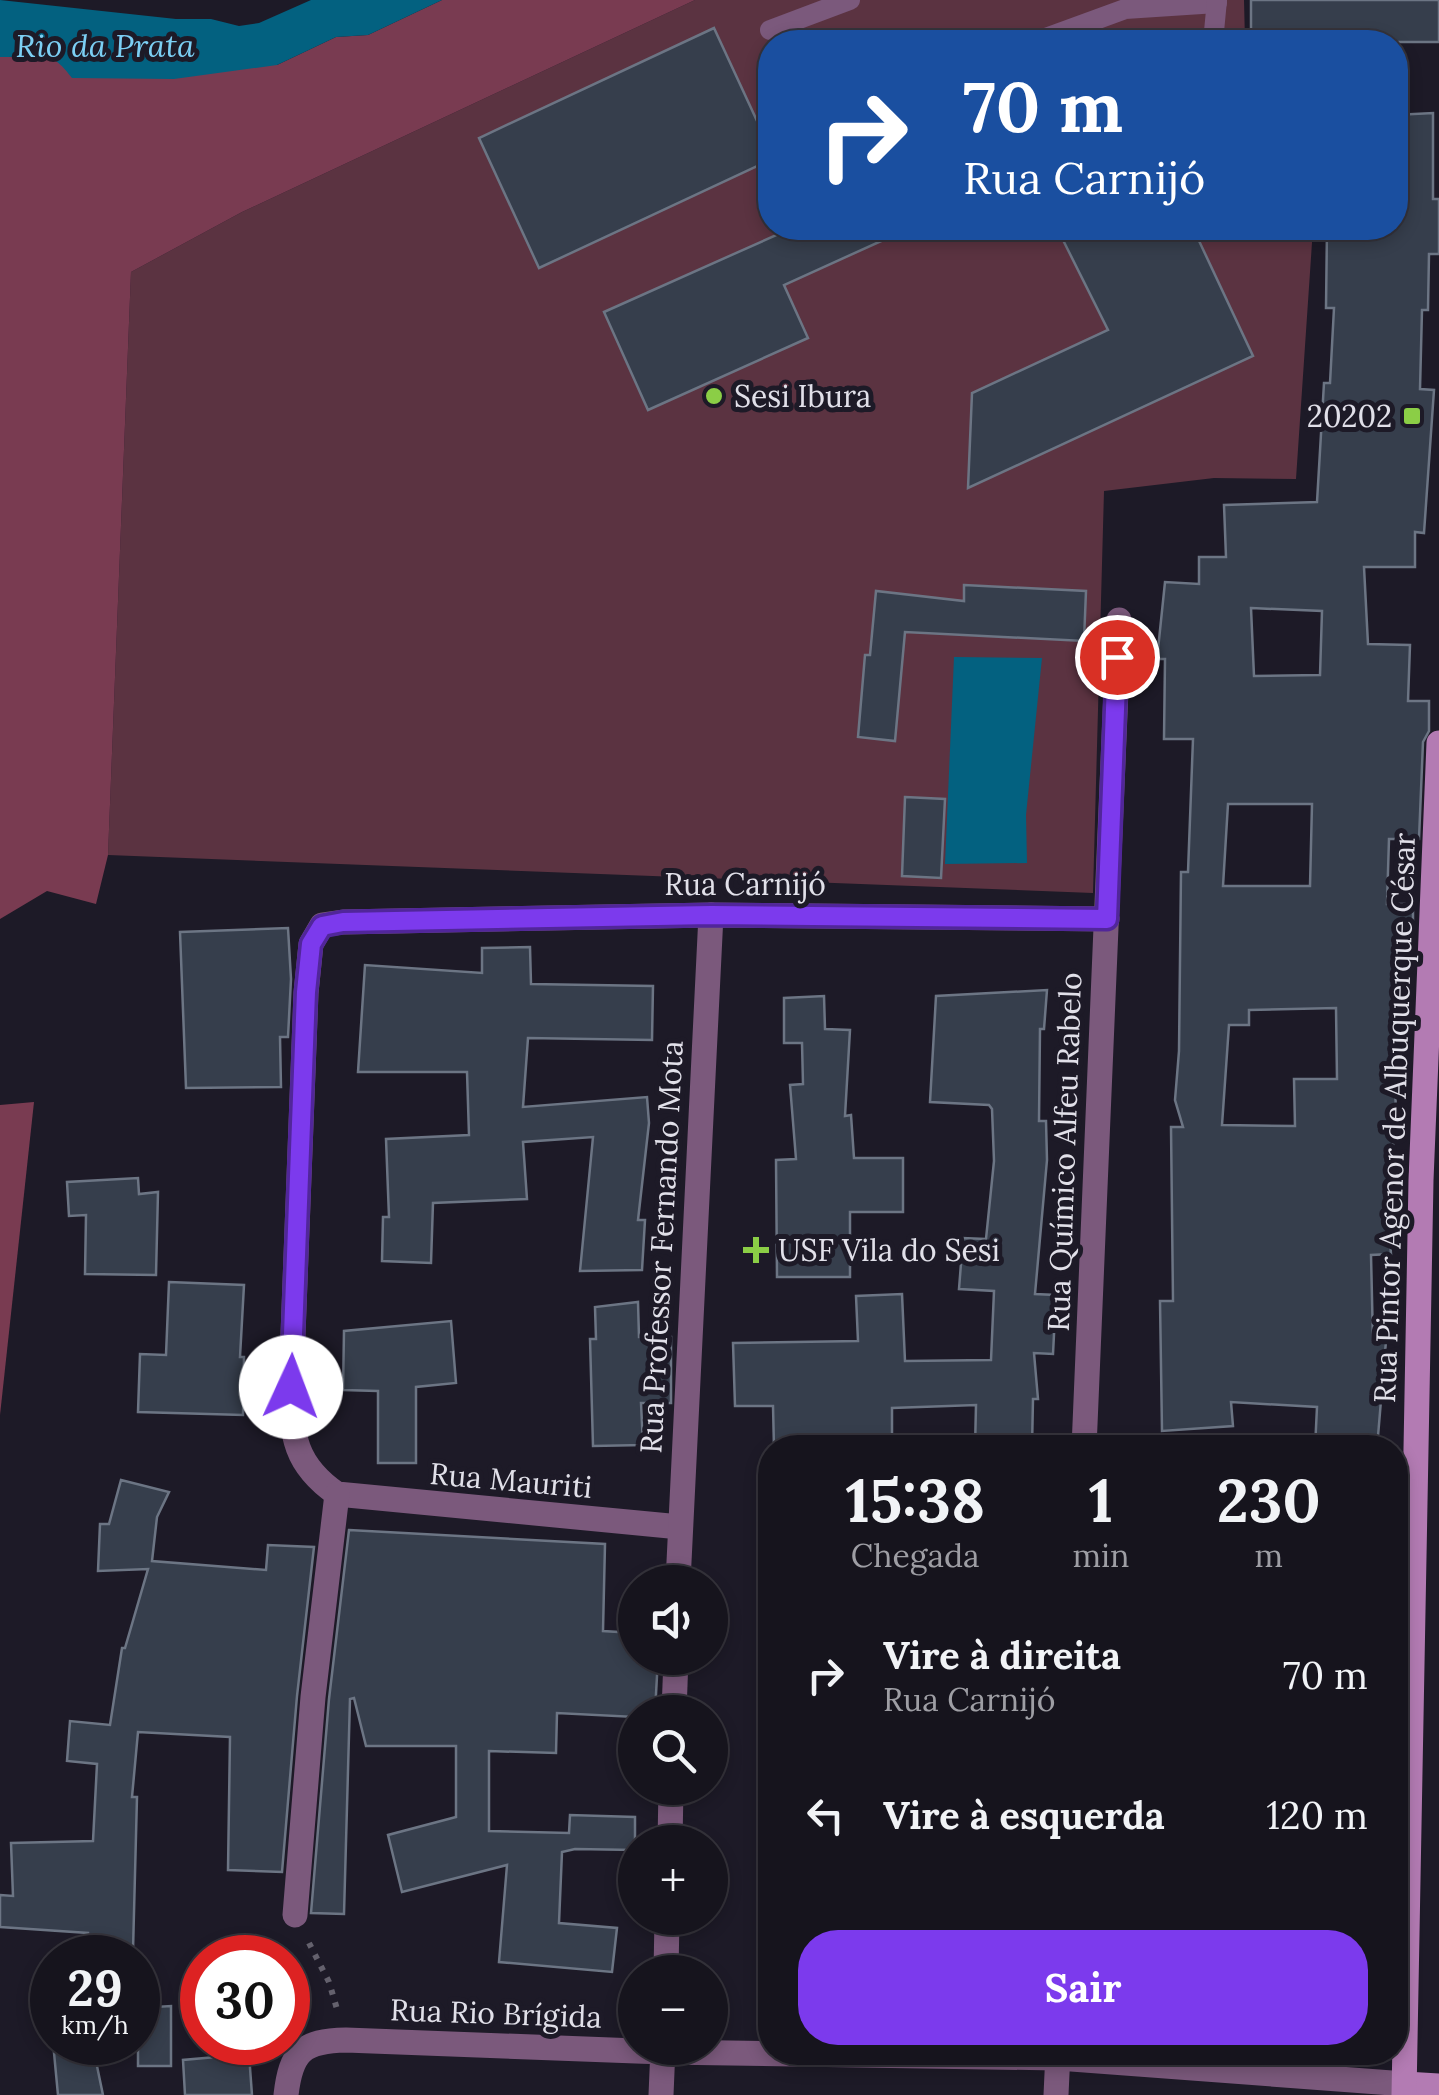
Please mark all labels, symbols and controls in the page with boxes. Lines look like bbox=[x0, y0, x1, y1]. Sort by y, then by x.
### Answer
water label: Rio da Prata bbox=[15, 25, 195, 66]
text: 70 m bbox=[963, 62, 1123, 151]
icon: right bbox=[798, 70, 928, 200]
text: Rua Carnijó bbox=[963, 149, 1205, 206]
place label: Sesi Ibura bbox=[734, 377, 871, 415]
marker: Sesi Ibura bbox=[703, 385, 725, 407]
place label: 20202 bbox=[1307, 397, 1392, 435]
marker: 20202 bbox=[1401, 405, 1423, 427]
pin bbox=[1075, 615, 1160, 700]
icon: arrive bbox=[1090, 630, 1145, 685]
street label: Rua Pintor Agenor de Albuquerque César bbox=[1365, 832, 1424, 1404]
street label: Rua Carnijó bbox=[664, 865, 826, 904]
street label: Rua Químico Alfeu Rabelo bbox=[1039, 972, 1089, 1332]
street label: Rua Professor Fernando Mota bbox=[631, 1040, 691, 1454]
place label: USF Vila do Sesi bbox=[778, 1231, 1000, 1269]
marker: USF Vila do Sesi bbox=[743, 1237, 769, 1263]
position arrow bbox=[239, 1335, 343, 1439]
street label: Rua Mauriti bbox=[428, 1454, 594, 1506]
text: 15:38 bbox=[845, 1462, 985, 1538]
text: 1 bbox=[1089, 1462, 1113, 1538]
text: 230 bbox=[1217, 1462, 1321, 1538]
text: Chegada bbox=[851, 1535, 980, 1576]
text: min bbox=[1072, 1535, 1129, 1576]
text: m bbox=[1254, 1535, 1283, 1576]
map controls bbox=[618, 1565, 728, 2065]
button: sound bbox=[618, 1565, 728, 1675]
text: Vire à direita bbox=[883, 1631, 1121, 1679]
icon: right bbox=[798, 1648, 853, 1703]
text: 70 m bbox=[1283, 1651, 1368, 1699]
text: Rua Carnijó bbox=[883, 1679, 1055, 1720]
button: search bbox=[618, 1695, 728, 1805]
icon: left bbox=[798, 1788, 853, 1843]
text: Vire à esquerda bbox=[883, 1791, 1165, 1839]
text: 120 m bbox=[1266, 1791, 1368, 1839]
button: + bbox=[618, 1825, 728, 1935]
button: Sair bbox=[798, 1930, 1368, 2045]
speed limit sign: 30 bbox=[180, 1935, 310, 2065]
button: − bbox=[618, 1955, 728, 2065]
text: 29 bbox=[67, 1956, 123, 2020]
street label: Rua Rio Brígida bbox=[389, 1990, 603, 2037]
text: km/h bbox=[61, 2009, 129, 2041]

